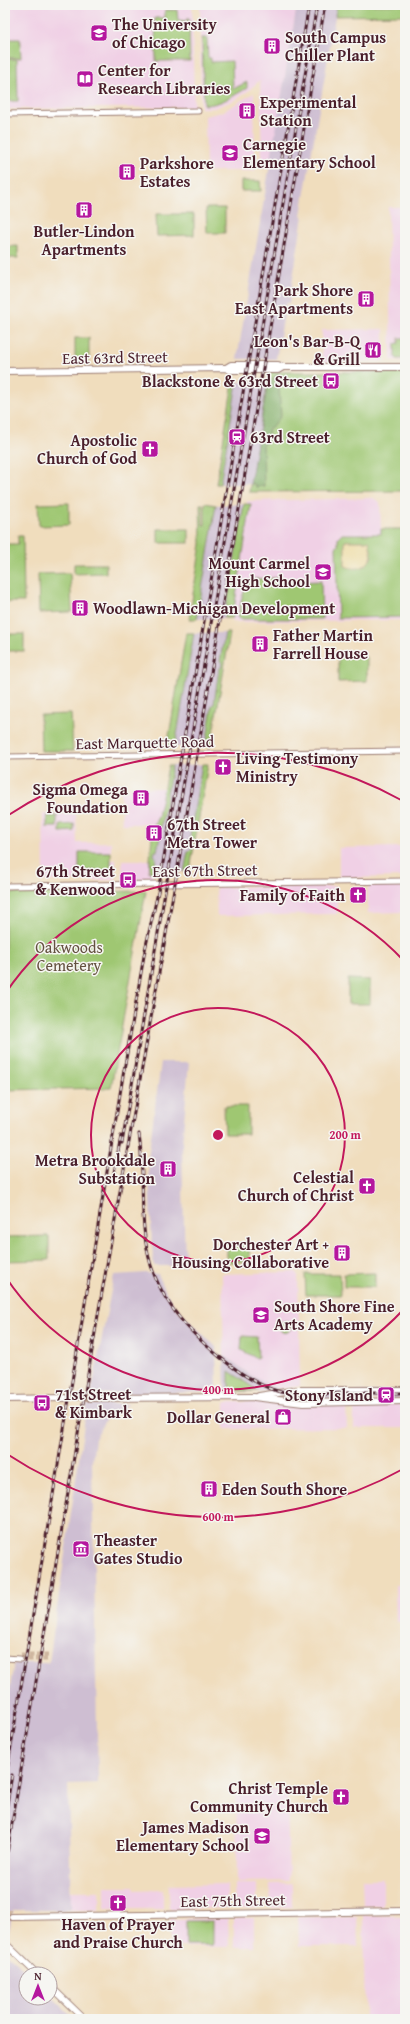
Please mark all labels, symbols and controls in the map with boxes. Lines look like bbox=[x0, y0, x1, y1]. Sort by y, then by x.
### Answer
place label: The University of Chicago bbox=[112, 12, 217, 54]
school or university icon: The University of Chicago bbox=[89, 23, 109, 43]
place label: South Campus Chiller Plant bbox=[285, 25, 386, 67]
building icon: South Campus Chiller Plant bbox=[262, 36, 282, 56]
place label: Center for Research Libraries bbox=[98, 58, 231, 100]
library icon: Center for Research Libraries bbox=[75, 69, 95, 89]
place label: Experimental Station bbox=[260, 90, 357, 132]
building icon: Experimental Station bbox=[237, 101, 257, 121]
place label: Carnegie Elementary School bbox=[243, 132, 376, 174]
school or university icon: Carnegie Elementary School bbox=[220, 143, 240, 163]
place label: Parkshore Estates bbox=[140, 151, 214, 193]
building icon: Parkshore Estates bbox=[117, 162, 137, 182]
building icon: Butler-Lindon Apartments bbox=[74, 200, 94, 220]
place label: Butler-Lindon Apartments bbox=[34, 219, 135, 261]
place label: Park Shore East Apartments bbox=[235, 278, 353, 320]
building icon: Park Shore East Apartments bbox=[356, 289, 376, 309]
place label: Leon's Bar-B-Q & Grill bbox=[254, 329, 362, 371]
restaurant icon: Leon's Bar-B-Q & Grill bbox=[363, 340, 383, 360]
street label: East 63rd Street bbox=[62, 344, 168, 370]
place label: Blackstone & 63rd Street bbox=[142, 369, 318, 393]
bus stop icon: Blackstone & 63rd Street bbox=[321, 371, 341, 391]
place label: 63rd Street bbox=[250, 425, 330, 449]
station icon: 63rd Street bbox=[227, 427, 247, 447]
place label: Apostolic Church of God bbox=[37, 428, 138, 470]
church icon: Apostolic Church of God bbox=[140, 439, 160, 459]
place label: Mount Carmel High School bbox=[208, 551, 310, 593]
school or university icon: Mount Carmel High School bbox=[313, 562, 333, 582]
place label: Woodlawn-Michigan Development bbox=[93, 596, 335, 620]
building icon: Woodlawn-Michigan Development bbox=[70, 598, 90, 618]
place label: Father Martin Farrell House bbox=[273, 623, 373, 665]
building icon: Father Martin Farrell House bbox=[250, 634, 270, 654]
street label: East Marquette Road bbox=[75, 729, 215, 755]
place label: Living Testimony Ministry bbox=[236, 746, 359, 788]
church icon: Living Testimony Ministry bbox=[213, 757, 233, 777]
place label: Sigma Omega Foundation bbox=[33, 777, 129, 819]
building icon: Sigma Omega Foundation bbox=[131, 788, 151, 808]
place label: 67th Street Metra Tower bbox=[167, 812, 258, 854]
building icon: 67th Street Metra Tower bbox=[144, 823, 164, 843]
street label: East 67th Street bbox=[152, 857, 258, 883]
place label: 67th Street & Kenwood bbox=[35, 859, 116, 901]
bus stop icon: 67th Street & Kenwood bbox=[118, 870, 138, 890]
place label: Family of Faith bbox=[240, 883, 346, 907]
church icon: Family of Faith bbox=[348, 885, 368, 905]
park label: Oakwoods Cemetery bbox=[35, 935, 103, 977]
text: 200 m bbox=[329, 1126, 362, 1143]
centre of rings bbox=[211, 1128, 225, 1142]
place label: Metra Brookdale Substation bbox=[35, 1148, 156, 1190]
building icon: Metra Brookdale Substation bbox=[158, 1159, 178, 1179]
place label: Celestial Church of Christ bbox=[238, 1165, 354, 1207]
church icon: Celestial Church of Christ bbox=[357, 1176, 377, 1196]
place label: Dorchester Art + Housing Collaborative bbox=[172, 1232, 329, 1274]
building icon: Dorchester Art + Housing Collaborative bbox=[332, 1243, 352, 1263]
place label: South Shore Fine Arts Academy bbox=[274, 1294, 395, 1336]
school or university icon: South Shore Fine Arts Academy bbox=[251, 1305, 271, 1325]
text: 400 m bbox=[202, 1381, 235, 1398]
place label: 71st Street & Kimbark bbox=[55, 1382, 133, 1424]
place label: Stony Island bbox=[285, 1383, 374, 1407]
station icon: Stony Island bbox=[376, 1385, 396, 1405]
bus stop icon: 71st Street & Kimbark bbox=[32, 1393, 52, 1413]
place label: Dollar General bbox=[167, 1405, 270, 1429]
shop icon: Dollar General bbox=[273, 1407, 293, 1427]
place label: Eden South Shore bbox=[222, 1477, 347, 1501]
building icon: Eden South Shore bbox=[199, 1479, 219, 1499]
text: 600 m bbox=[202, 1508, 235, 1525]
place label: Theaster Gates Studio bbox=[94, 1528, 183, 1570]
museum icon: Theaster Gates Studio bbox=[71, 1539, 91, 1559]
place label: Christ Temple Community Church bbox=[190, 1776, 329, 1818]
church icon: Christ Temple Community Church bbox=[331, 1787, 351, 1807]
place label: James Madison Elementary School bbox=[116, 1815, 250, 1857]
school or university icon: James Madison Elementary School bbox=[252, 1826, 272, 1846]
street label: East 75th Street bbox=[180, 1887, 286, 1913]
church icon: Haven of Prayer and Praise Church bbox=[108, 1893, 128, 1913]
place label: Haven of Prayer and Praise Church bbox=[53, 1912, 183, 1954]
north arrow bbox=[18, 1966, 58, 2006]
text: N bbox=[34, 1968, 42, 1984]

